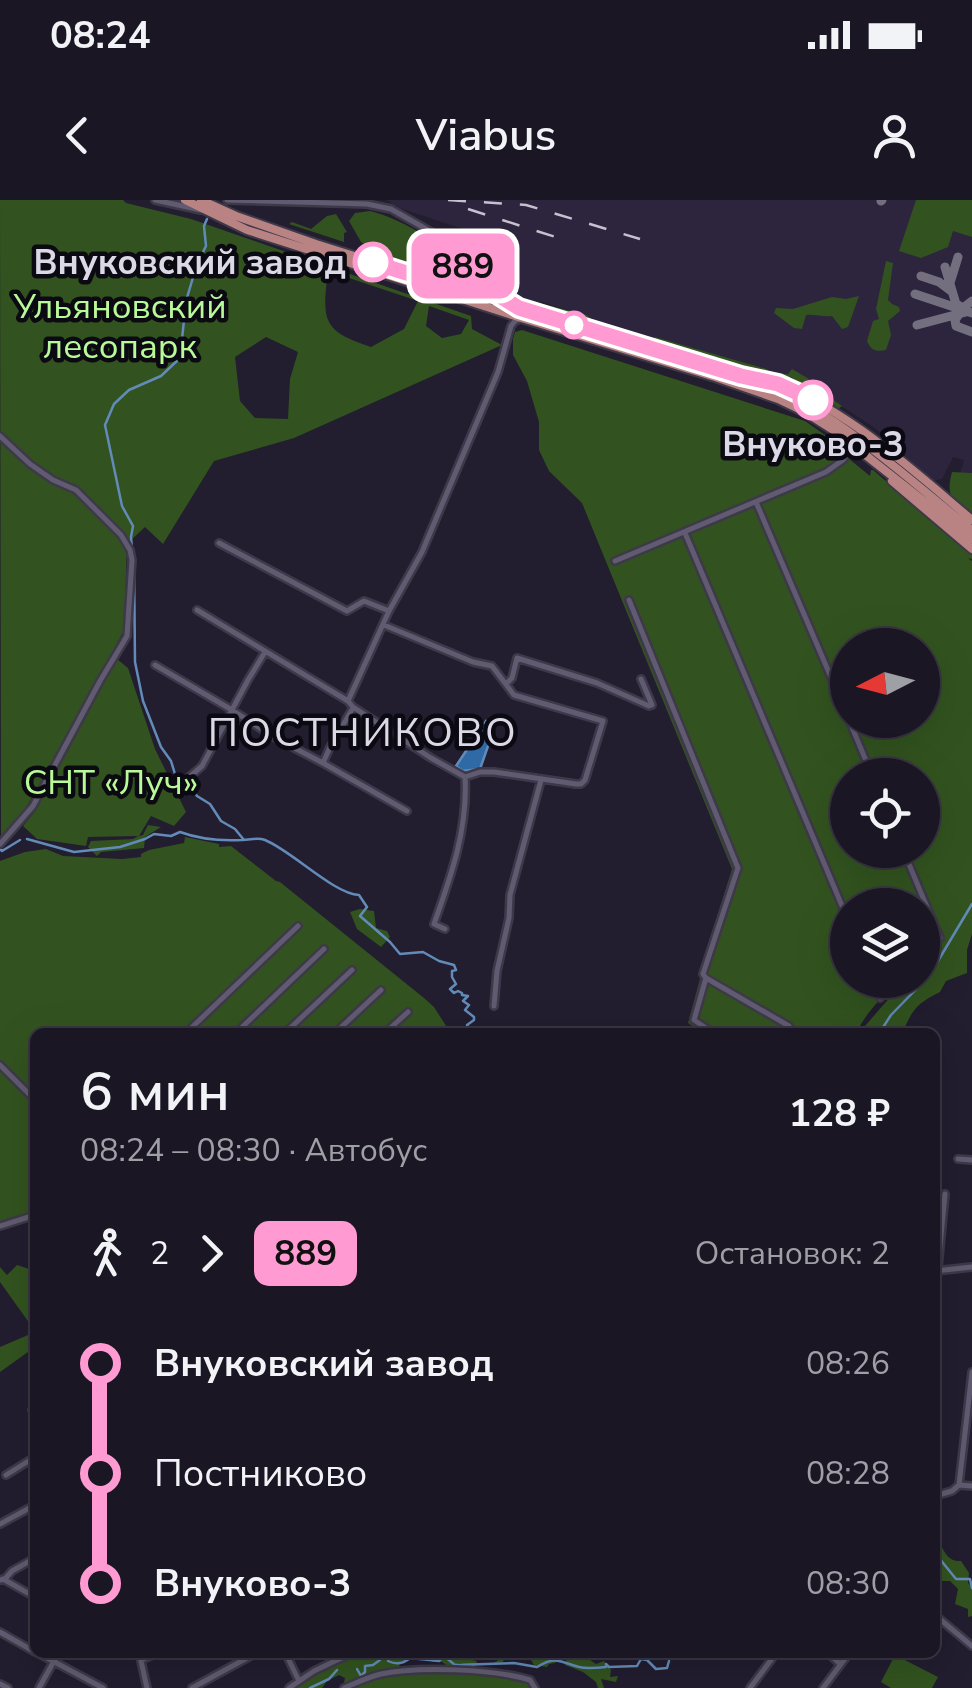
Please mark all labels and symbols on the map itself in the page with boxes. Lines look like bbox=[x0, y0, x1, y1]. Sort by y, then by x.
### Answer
line badge: 889 bbox=[406, 234, 520, 298]
place label: Внуковский завод bbox=[33, 239, 346, 286]
marker: Внуковский завод bbox=[354, 243, 392, 281]
park label: Ульяновский лесопарк bbox=[12, 283, 227, 370]
unlabelled marker bbox=[561, 312, 587, 338]
marker: Внуково-3 bbox=[794, 381, 832, 419]
place label: Внуково-3 bbox=[722, 421, 904, 468]
north arrow bbox=[830, 628, 940, 738]
district label: ПОСТНИКОВО bbox=[208, 706, 518, 760]
park label: СНТ «Луч» bbox=[24, 759, 198, 806]

